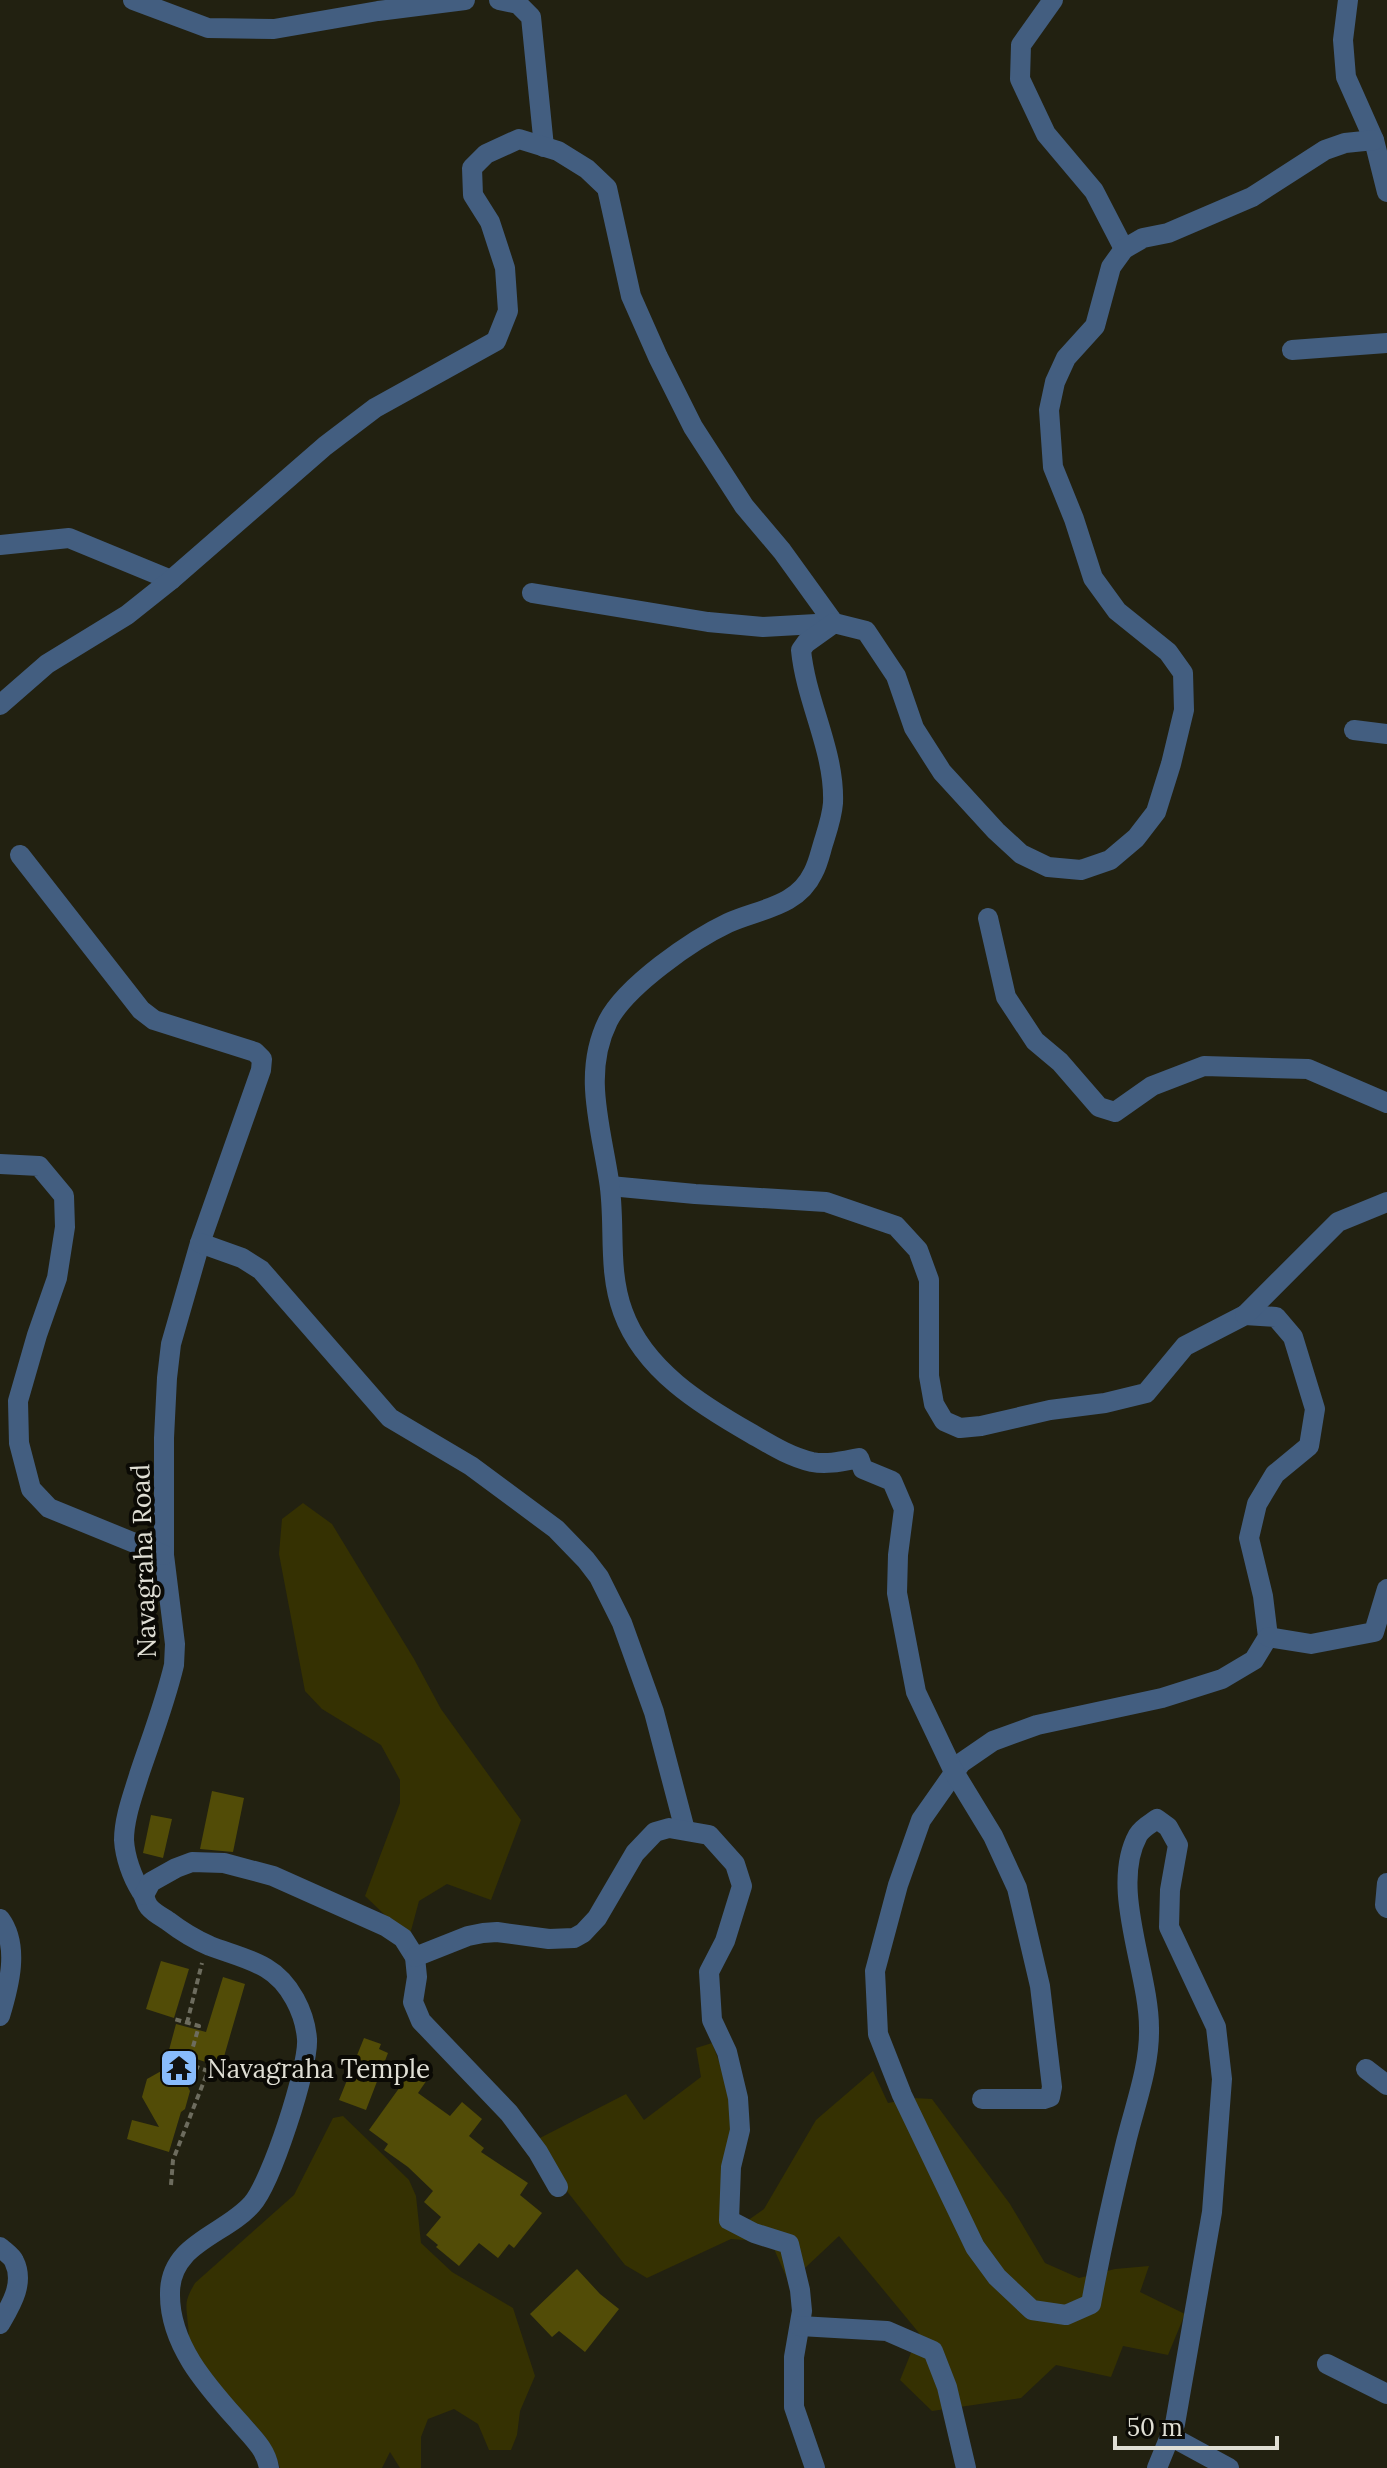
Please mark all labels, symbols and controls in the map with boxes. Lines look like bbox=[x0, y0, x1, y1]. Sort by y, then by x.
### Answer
street label: Navagraha Road bbox=[123, 1463, 163, 1659]
temple icon: Navagraha Temple bbox=[158, 2047, 200, 2089]
place label: Navagraha Temple bbox=[207, 2052, 430, 2085]
scale bar bbox=[1115, 2400, 1277, 2450]
text: 50 m bbox=[1127, 2412, 1183, 2443]

